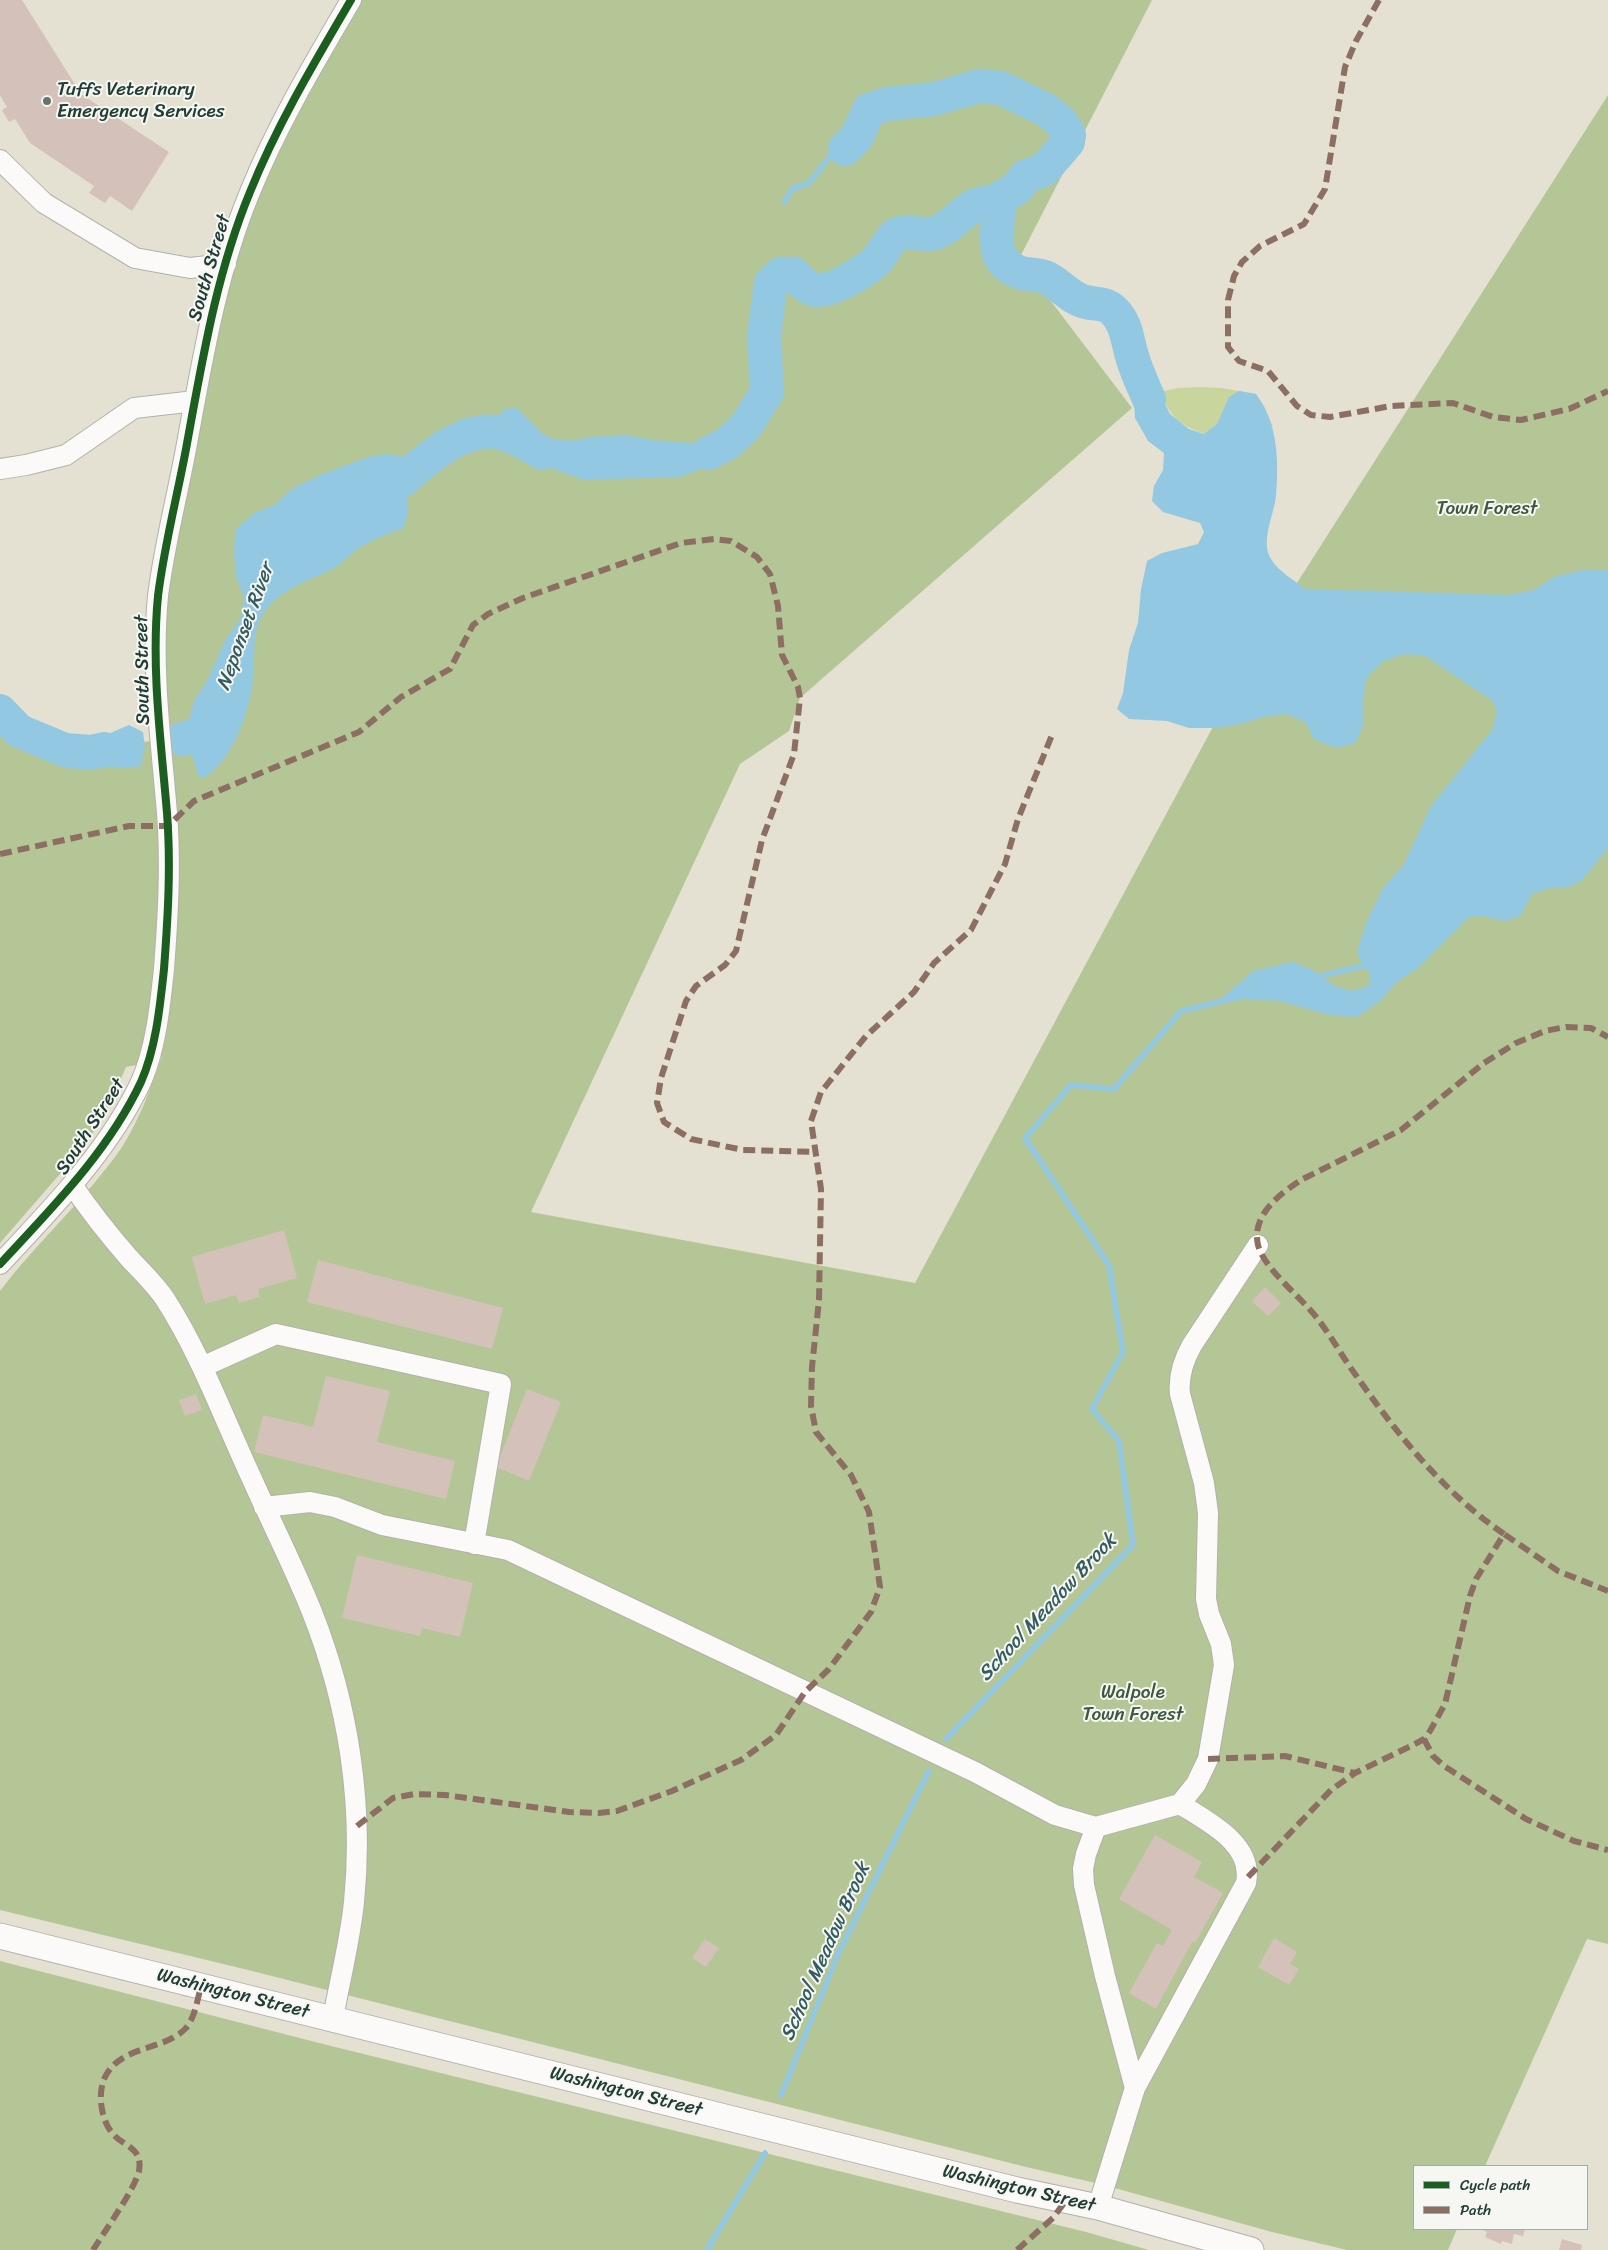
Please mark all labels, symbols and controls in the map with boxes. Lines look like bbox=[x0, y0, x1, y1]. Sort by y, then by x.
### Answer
place label: Tuffs Veterinary Emergency Services bbox=[57, 79, 224, 123]
marker: Tuffs Veterinary Emergency Services bbox=[41, 95, 53, 107]
street label: South Street bbox=[184, 212, 236, 324]
park label: Town Forest bbox=[1437, 498, 1537, 520]
water label: Neponset River bbox=[212, 560, 280, 694]
street label: South Street bbox=[131, 615, 155, 725]
street label: South Street bbox=[51, 1075, 131, 1179]
water label: School Meadow Brook bbox=[974, 1530, 1122, 1686]
park label: Walpole Town Forest bbox=[1083, 1682, 1183, 1726]
water label: School Meadow Brook bbox=[776, 1859, 876, 2045]
street label: Washington Street bbox=[154, 1964, 312, 2024]
street label: Washington Street bbox=[547, 2062, 705, 2122]
street label: Washington Street bbox=[940, 2160, 1098, 2218]
legend bbox=[1413, 2165, 1588, 2230]
text: Cycle path bbox=[1460, 2172, 1530, 2198]
text: Path bbox=[1460, 2197, 1491, 2223]

